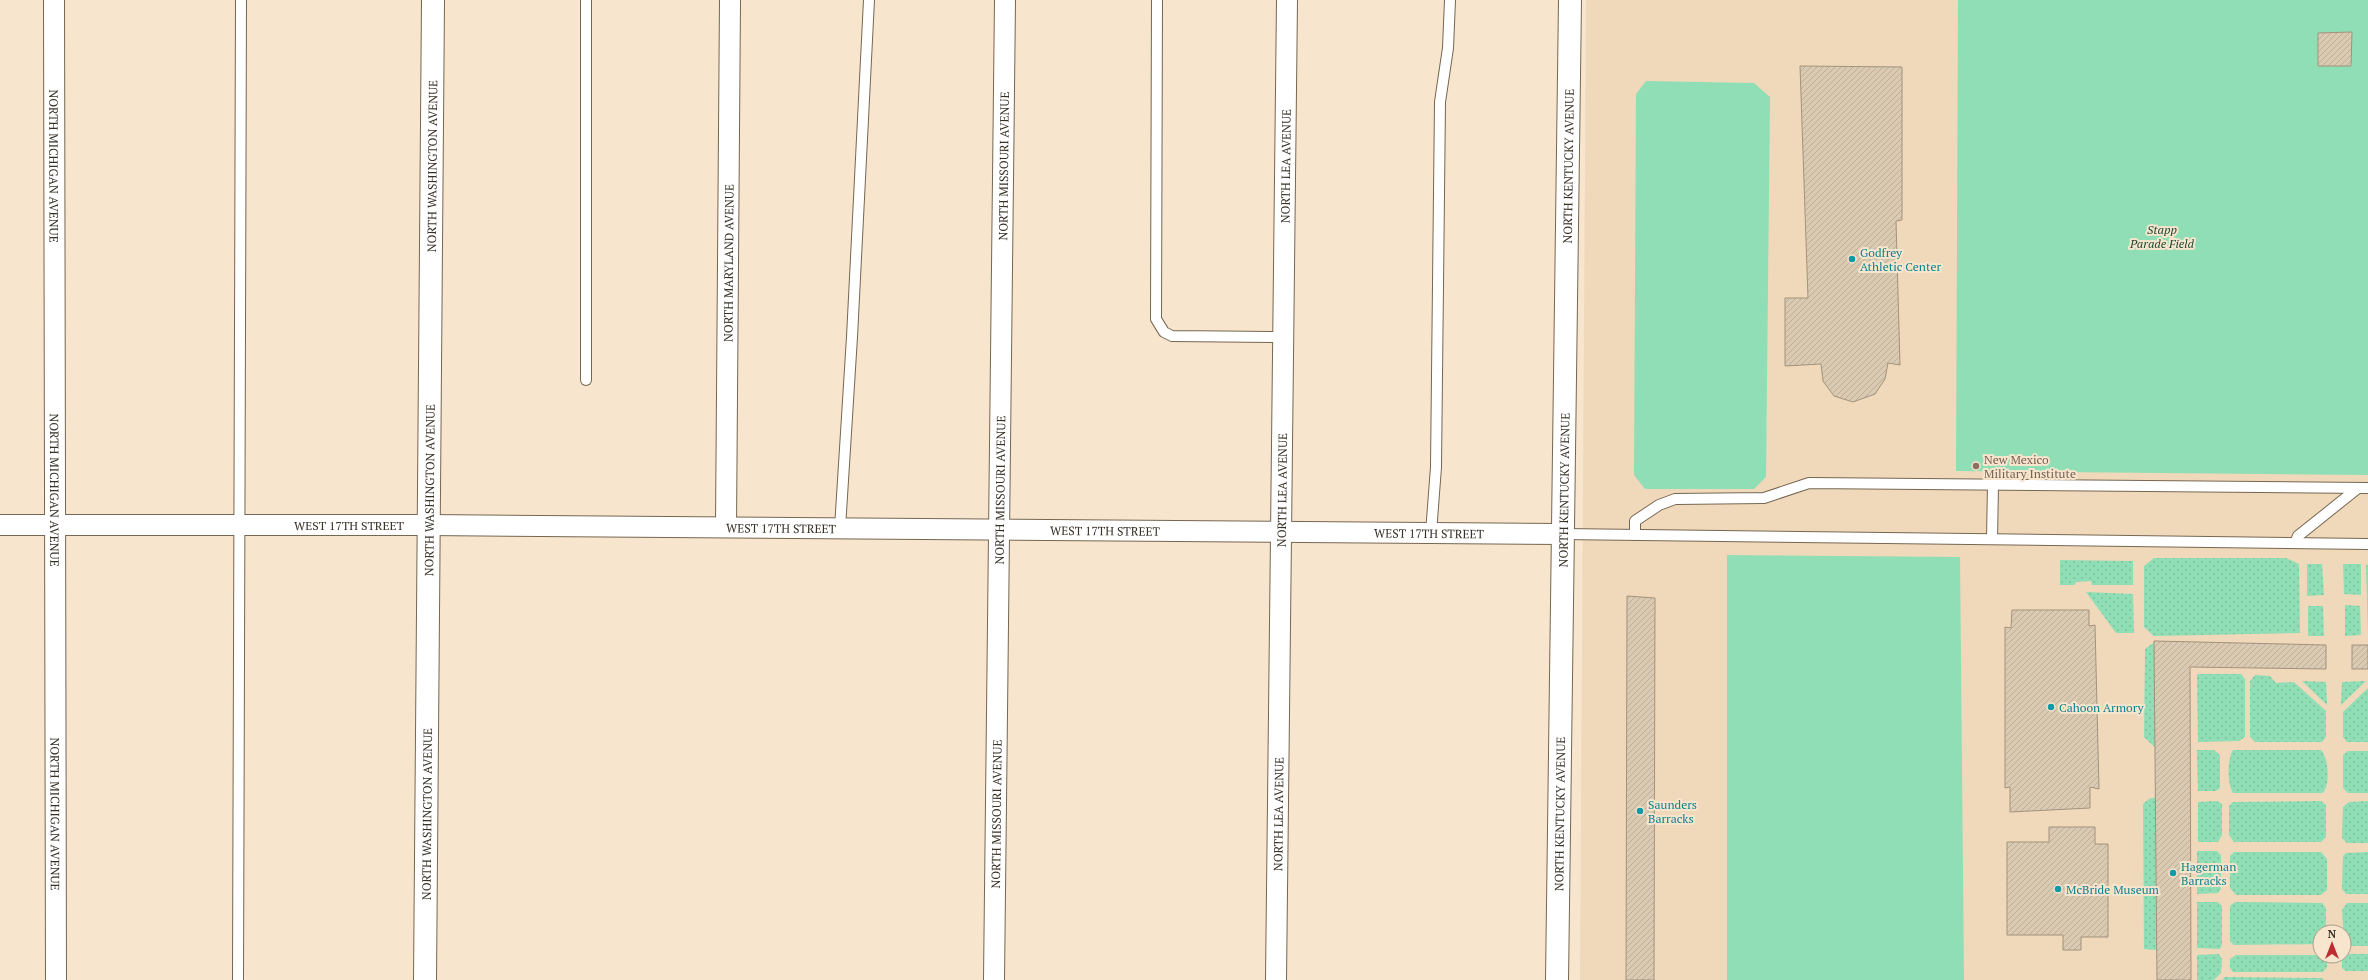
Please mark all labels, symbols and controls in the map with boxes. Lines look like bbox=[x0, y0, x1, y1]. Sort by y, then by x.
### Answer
street label: NORTH WASHINGTON AVENUE bbox=[423, 80, 440, 252]
street label: NORTH MICHIGAN AVENUE bbox=[47, 89, 62, 243]
street label: NORTH KENTUCKY AVENUE bbox=[1559, 89, 1576, 243]
street label: NORTH MISSOURI AVENUE bbox=[995, 91, 1011, 241]
street label: NORTH LEA AVENUE bbox=[1277, 109, 1293, 223]
street label: NORTH MARYLAND AVENUE bbox=[720, 184, 736, 342]
park label: Stapp Parade Field bbox=[2129, 222, 2195, 251]
place label: Godfrey Athletic Center bbox=[1860, 245, 1941, 274]
marker: Godfrey Athletic Center bbox=[1847, 254, 1857, 264]
street label: NORTH WASHINGTON AVENUE bbox=[421, 404, 437, 576]
street label: NORTH MICHIGAN AVENUE bbox=[47, 413, 63, 567]
street label: NORTH KENTUCKY AVENUE bbox=[1555, 413, 1572, 567]
street label: NORTH MISSOURI AVENUE bbox=[991, 415, 1008, 565]
street label: NORTH LEA AVENUE bbox=[1273, 433, 1290, 547]
place label: New Mexico Military Institute bbox=[1984, 452, 2076, 481]
marker: New Mexico Military Institute bbox=[1971, 461, 1981, 471]
street label: WEST 17TH STREET bbox=[294, 518, 404, 533]
street label: WEST 17TH STREET bbox=[726, 520, 837, 536]
street label: WEST 17TH STREET bbox=[1050, 522, 1161, 538]
street label: WEST 17TH STREET bbox=[1374, 525, 1485, 541]
place label: Cahoon Armory bbox=[2059, 700, 2145, 715]
marker: Cahoon Armory bbox=[2046, 702, 2056, 712]
street label: NORTH WASHINGTON AVENUE bbox=[418, 728, 435, 900]
street label: NORTH MICHIGAN AVENUE bbox=[48, 737, 63, 891]
street label: NORTH KENTUCKY AVENUE bbox=[1551, 737, 1568, 891]
street label: NORTH MISSOURI AVENUE bbox=[988, 739, 1004, 889]
street label: NORTH LEA AVENUE bbox=[1270, 757, 1286, 871]
place label: Saunders Barracks bbox=[1648, 797, 1697, 826]
marker: Saunders Barracks bbox=[1635, 806, 1645, 816]
place label: Hagerman Barracks bbox=[2181, 859, 2236, 888]
marker: Hagerman Barracks bbox=[2168, 868, 2178, 878]
place label: McBride Museum bbox=[2066, 882, 2160, 897]
marker: McBride Museum bbox=[2053, 884, 2063, 894]
north arrow bbox=[2312, 924, 2352, 964]
text: N bbox=[2328, 927, 2337, 941]

